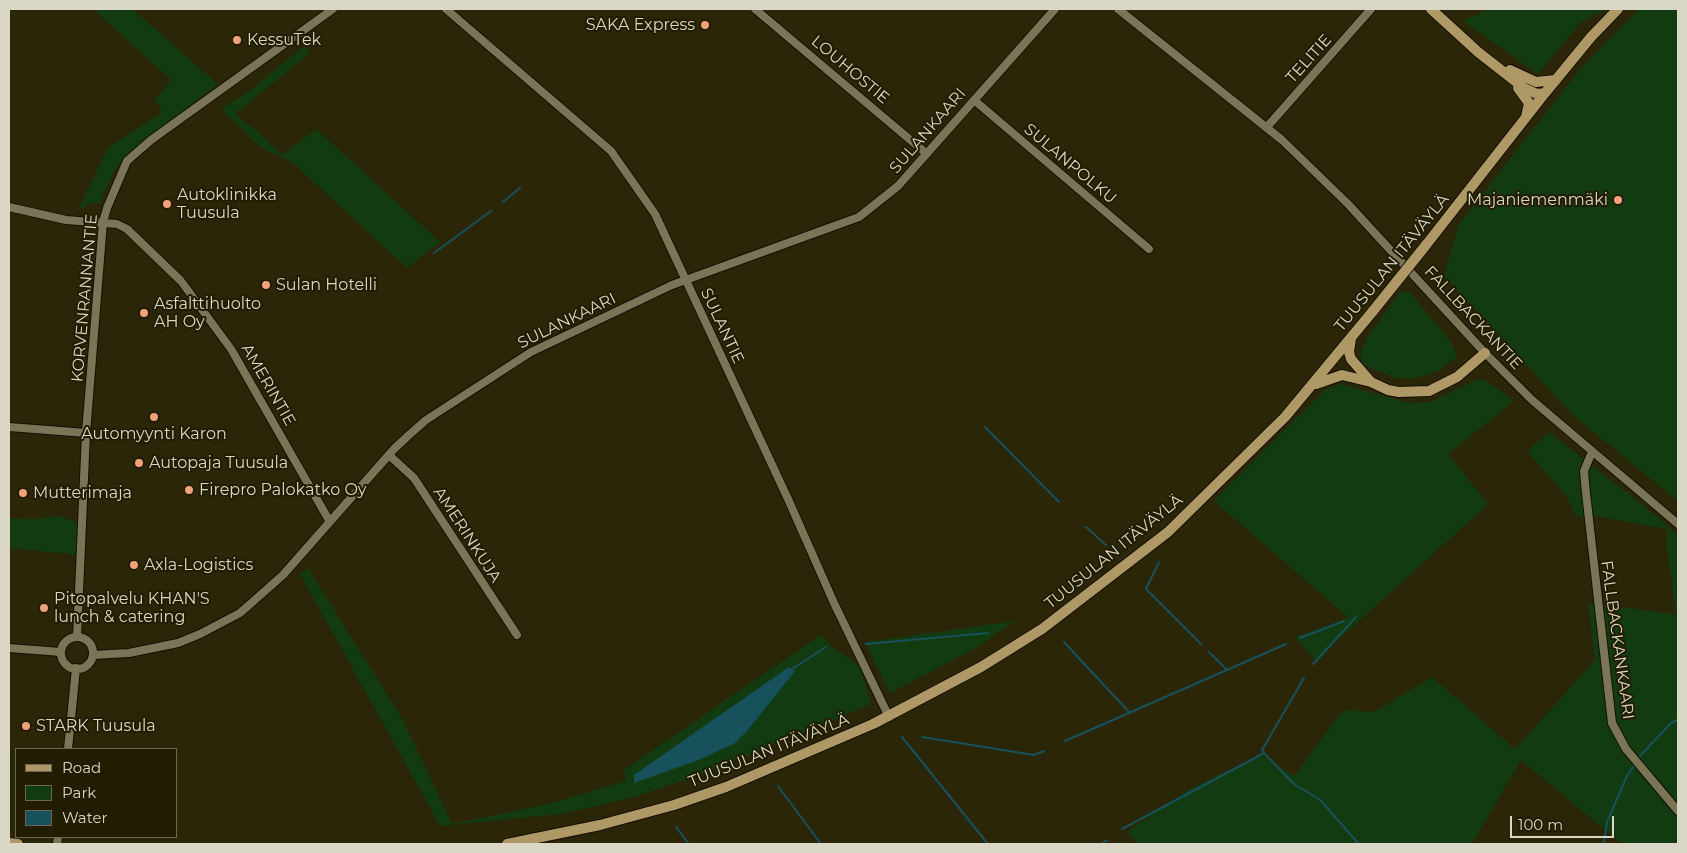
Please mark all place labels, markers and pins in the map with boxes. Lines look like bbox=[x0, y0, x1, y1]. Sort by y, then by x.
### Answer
place label: SAKA Express bbox=[586, 15, 695, 35]
marker: SAKA Express bbox=[699, 19, 711, 31]
place label: KessuTek bbox=[247, 30, 321, 50]
marker: KessuTek bbox=[231, 34, 243, 46]
place label: Autoklinikka Tuusula bbox=[177, 185, 277, 223]
place label: Majaniemenmäki bbox=[1467, 190, 1608, 210]
marker: Majaniemenmäki bbox=[1612, 194, 1624, 206]
marker: Autoklinikka Tuusula bbox=[161, 198, 173, 210]
place label: Sulan Hotelli bbox=[276, 275, 377, 295]
marker: Sulan Hotelli bbox=[260, 279, 272, 291]
place label: Asfalttihuolto AH Oy bbox=[154, 294, 261, 332]
marker: Asfalttihuolto AH Oy bbox=[138, 307, 150, 319]
marker: Automyynti Karon bbox=[148, 411, 160, 423]
place label: Automyynti Karon bbox=[81, 424, 227, 444]
place label: Autopaja Tuusula bbox=[149, 453, 288, 473]
marker: Autopaja Tuusula bbox=[133, 457, 145, 469]
place label: Firepro Palokatko Oy bbox=[199, 480, 367, 500]
place label: Mutterimaja bbox=[33, 483, 132, 503]
marker: Firepro Palokatko Oy bbox=[183, 484, 195, 496]
marker: Mutterimaja bbox=[17, 487, 29, 499]
place label: Axla-Logistics bbox=[144, 555, 253, 575]
marker: Axla-Logistics bbox=[128, 559, 140, 571]
place label: Pitopalvelu KHAN'S lunch & catering bbox=[54, 589, 210, 627]
marker: Pitopalvelu KHAN'S lunch & catering bbox=[38, 602, 50, 614]
place label: STARK Tuusula bbox=[36, 716, 156, 736]
marker: STARK Tuusula bbox=[20, 720, 32, 732]

